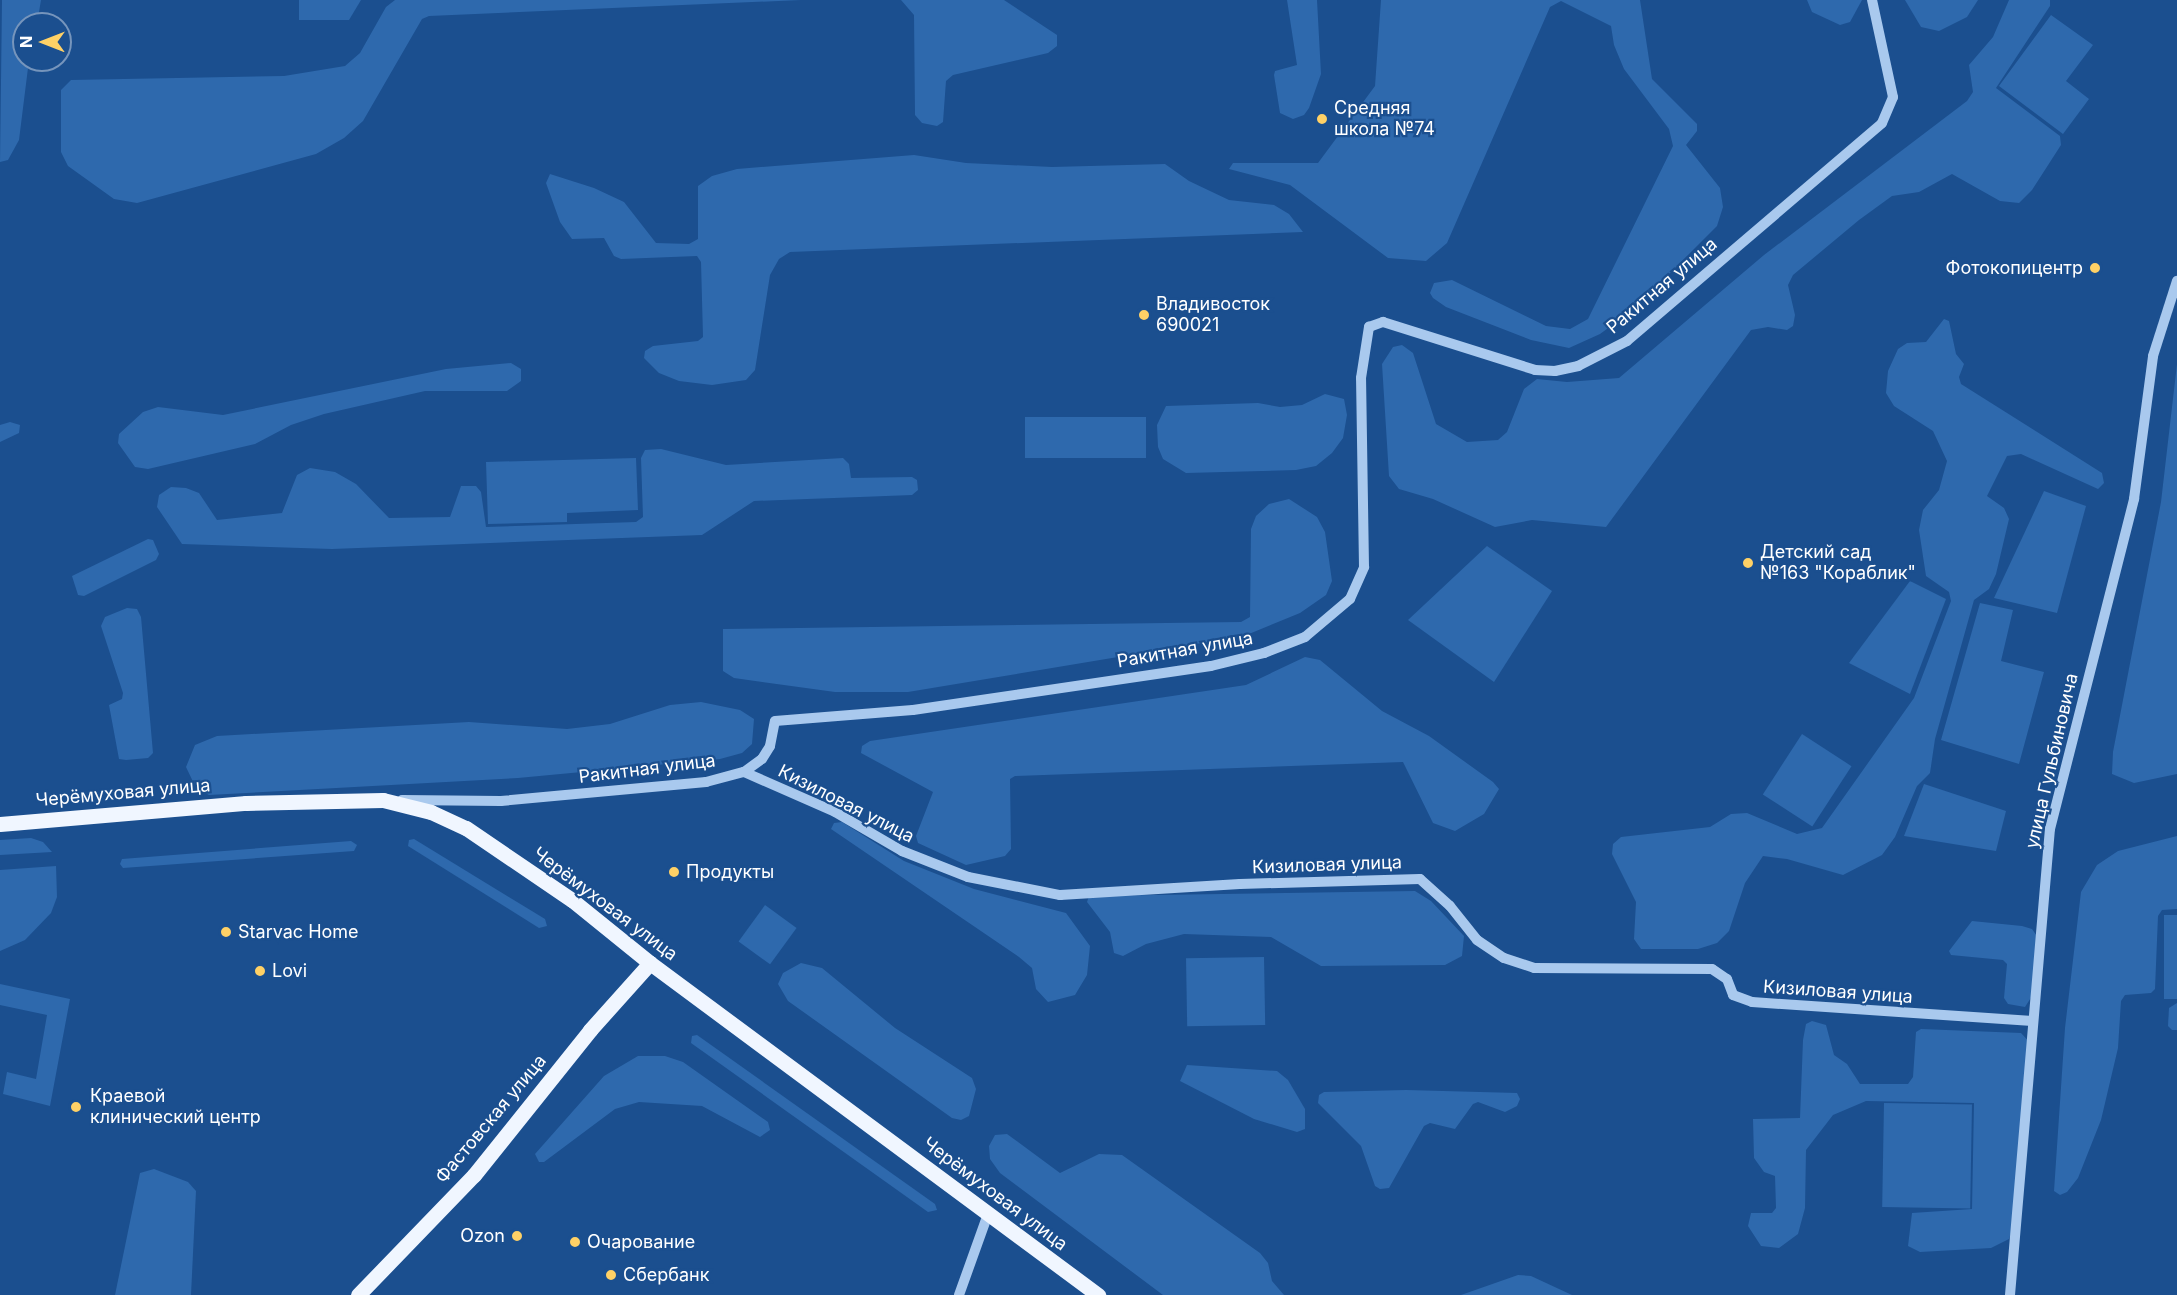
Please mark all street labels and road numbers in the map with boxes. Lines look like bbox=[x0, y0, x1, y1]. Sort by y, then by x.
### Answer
street label: Ракитная улица bbox=[1602, 233, 1722, 339]
street label: Ракитная улица bbox=[1115, 627, 1255, 673]
street label: улица Гульбиновича bbox=[2021, 671, 2083, 851]
street label: Ракитная улица bbox=[577, 750, 717, 788]
street label: Кизиловая улица bbox=[774, 760, 918, 848]
street label: Черёмуховая улица bbox=[35, 775, 211, 811]
street label: Черёмуховая улица bbox=[529, 843, 681, 965]
street label: Кизиловая улица bbox=[1252, 852, 1402, 878]
street label: Кизиловая улица bbox=[1762, 976, 1914, 1008]
street label: Фастовская улица bbox=[431, 1051, 551, 1187]
street label: Черёмуховая улица bbox=[919, 1133, 1071, 1255]

